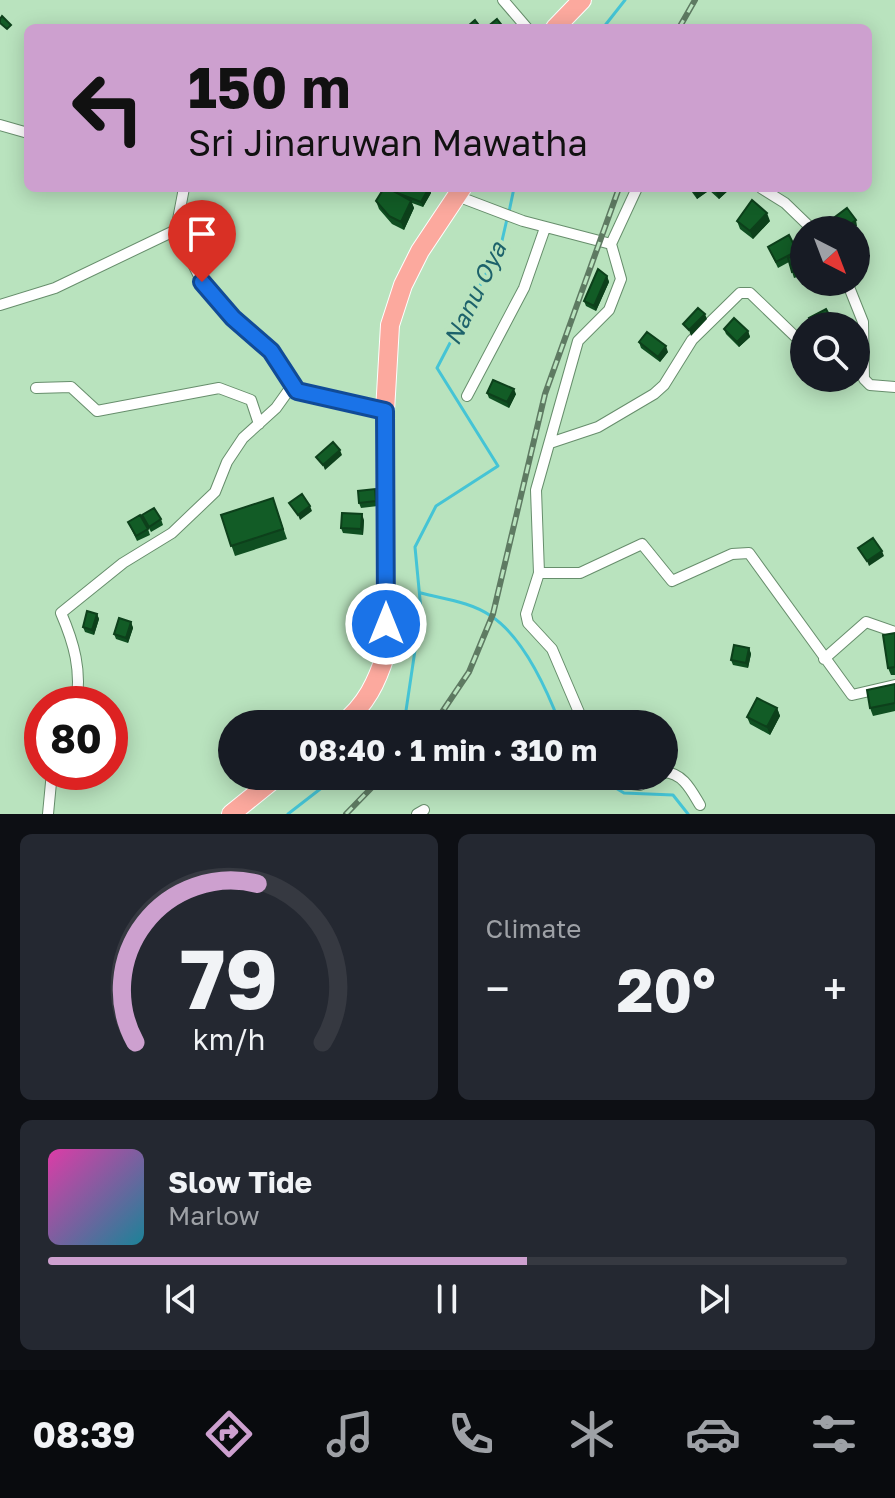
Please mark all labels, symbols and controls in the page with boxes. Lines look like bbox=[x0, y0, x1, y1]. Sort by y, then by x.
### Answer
text: 150 m bbox=[188, 53, 350, 120]
icon: left bbox=[56, 56, 160, 160]
text: Sri Jinaruwan Mawatha bbox=[188, 121, 588, 164]
pin bbox=[168, 200, 236, 282]
icon: arrive bbox=[180, 212, 224, 256]
north arrow bbox=[790, 216, 870, 296]
map controls bbox=[790, 216, 870, 392]
water label: Nanu Oya bbox=[437, 235, 513, 350]
button: search bbox=[790, 312, 870, 392]
position arrow bbox=[344, 582, 428, 666]
speed limit sign: 80 bbox=[24, 686, 128, 790]
text: 08:40 · 1 min · 310 m bbox=[299, 732, 597, 768]
text: Climate bbox=[486, 913, 581, 944]
text: 79 bbox=[180, 927, 278, 1027]
text: 20° bbox=[617, 953, 716, 1025]
text: − bbox=[486, 962, 510, 1015]
text: + bbox=[823, 962, 847, 1015]
text: km/h bbox=[192, 1022, 265, 1056]
text: Slow Tide bbox=[168, 1164, 312, 1200]
text: Marlow bbox=[168, 1200, 260, 1231]
icon: previous bbox=[159, 1277, 203, 1321]
icon: pause bbox=[425, 1277, 469, 1321]
icon: next bbox=[692, 1277, 736, 1321]
icon: directions bbox=[201, 1406, 257, 1462]
icon: music bbox=[322, 1406, 378, 1462]
icon: phone bbox=[443, 1406, 499, 1462]
icon: climate bbox=[564, 1406, 620, 1462]
icon: car bbox=[685, 1406, 741, 1462]
icon: filters bbox=[806, 1406, 862, 1462]
text: 08:39 bbox=[33, 1413, 135, 1456]

